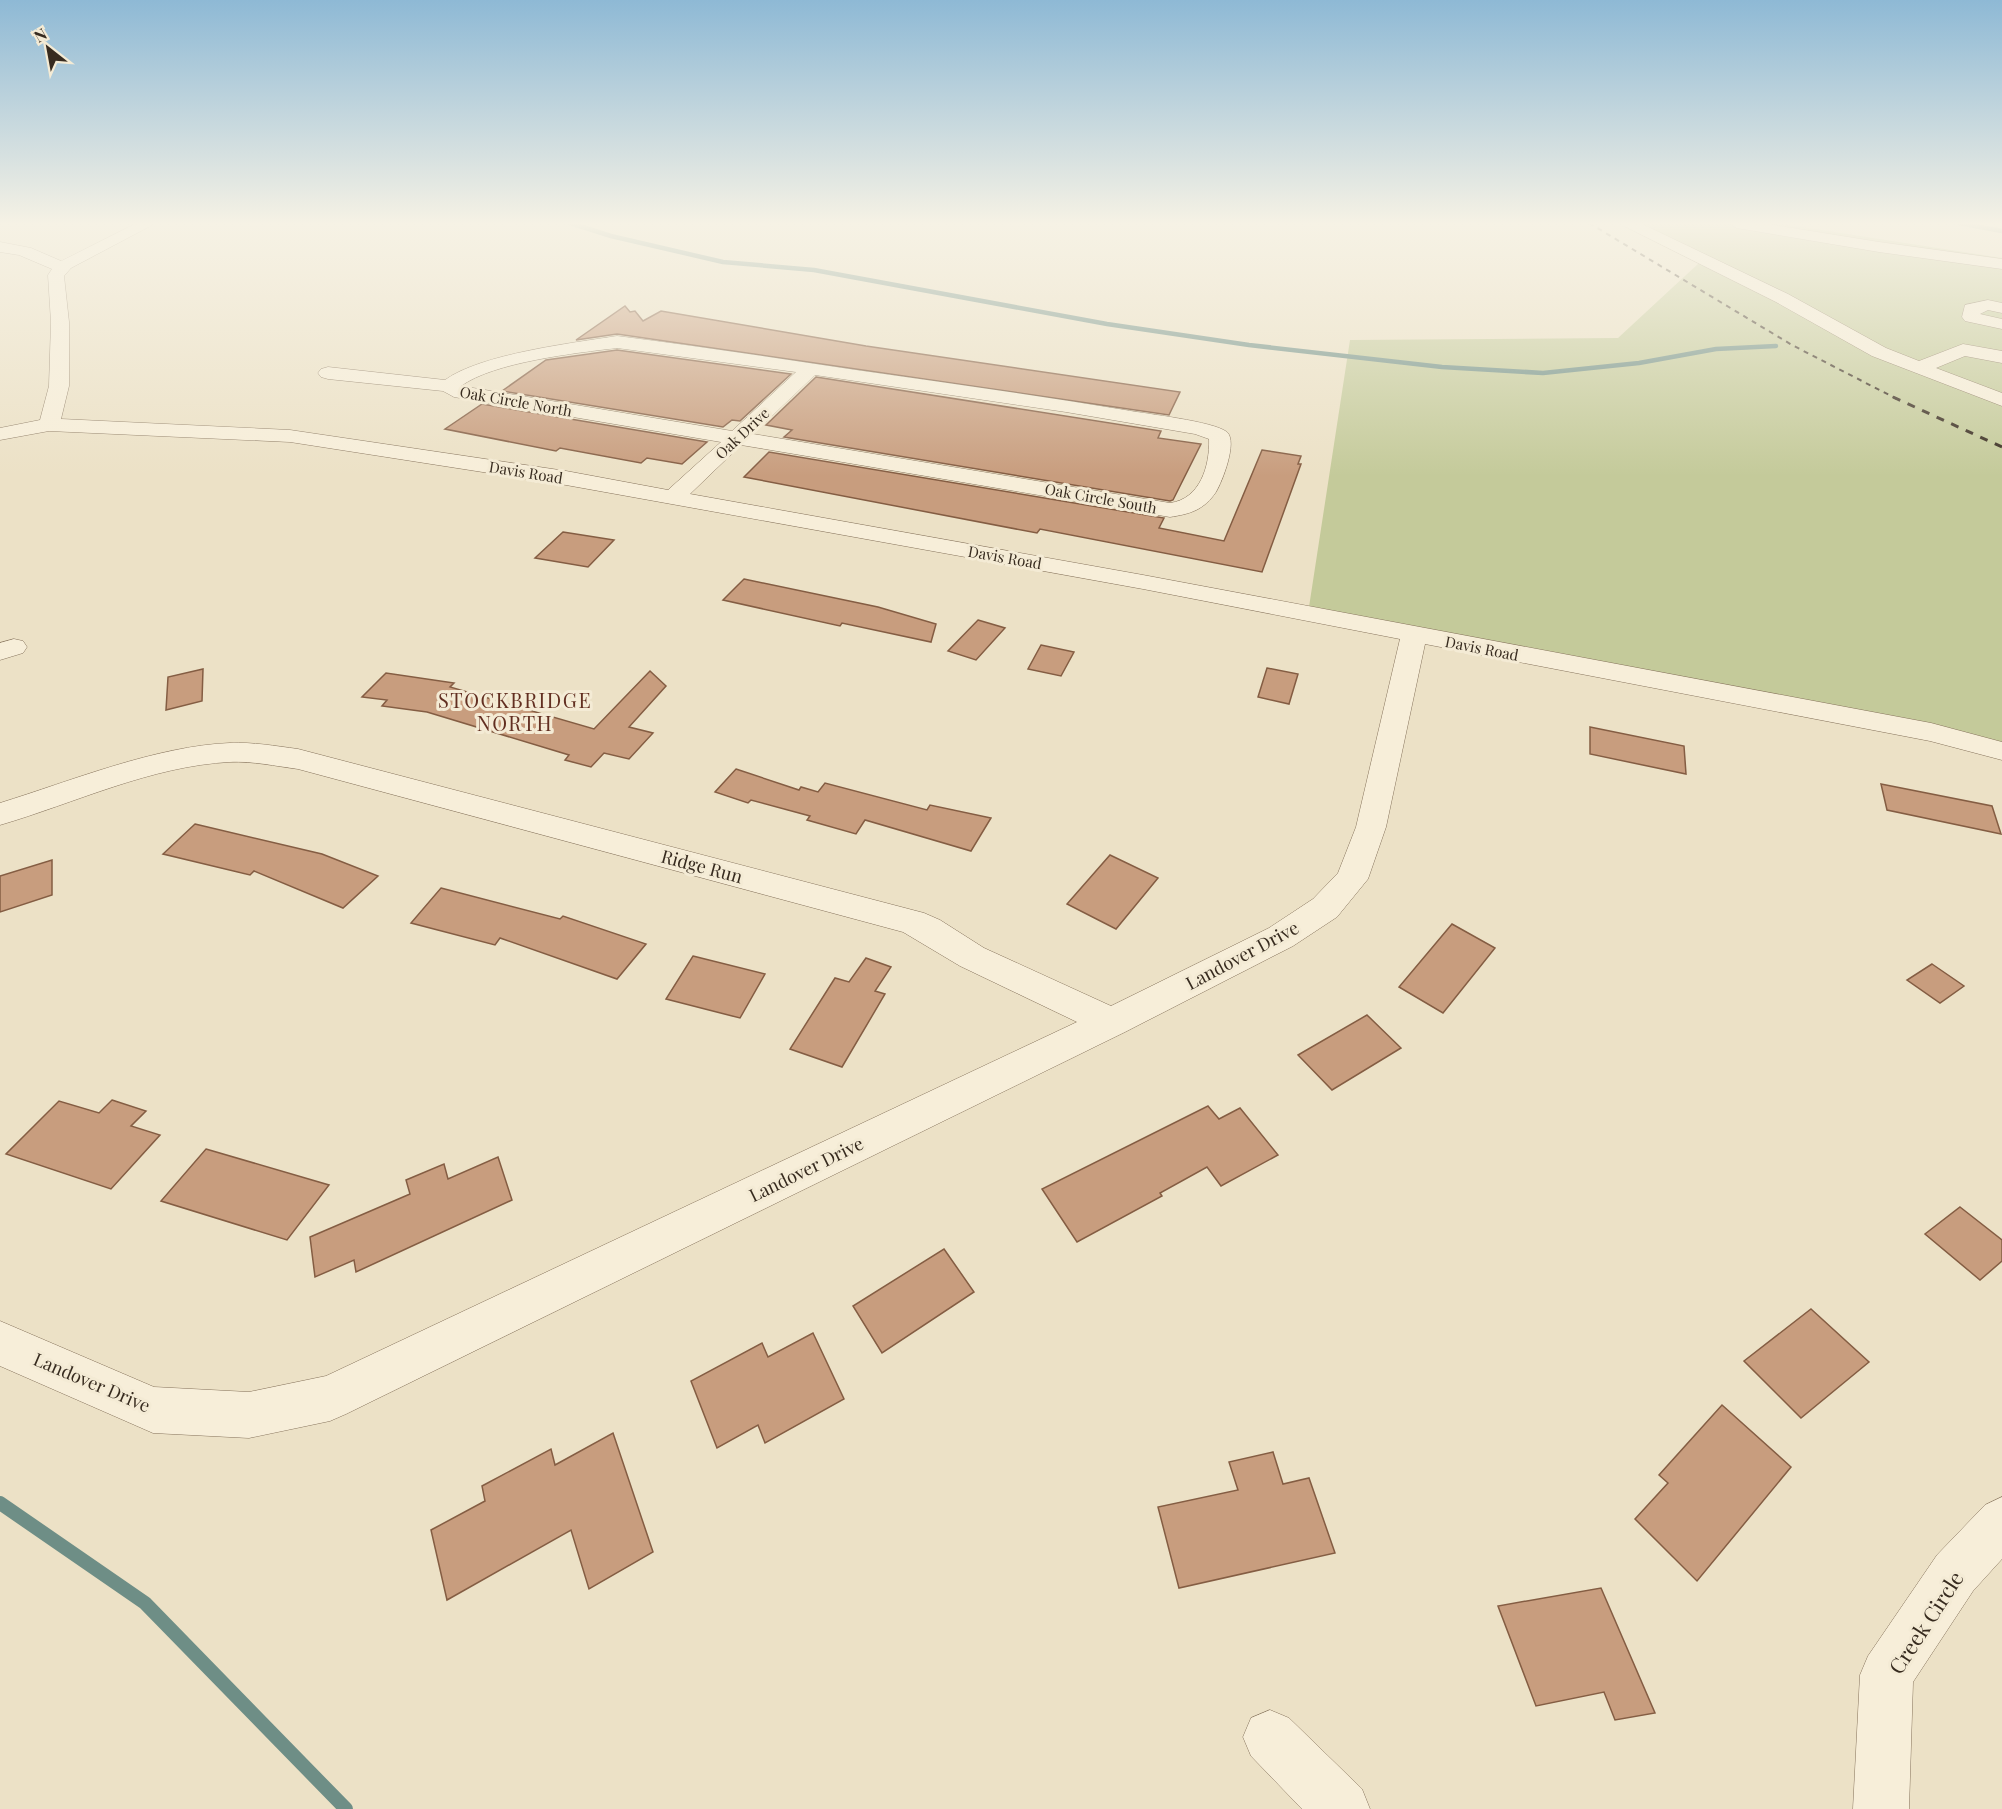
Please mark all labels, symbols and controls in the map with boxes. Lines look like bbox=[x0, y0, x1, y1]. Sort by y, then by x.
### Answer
north arrow bbox=[18, 18, 78, 78]
text: N bbox=[30, 23, 51, 47]
street label: Oak Circle North bbox=[458, 381, 574, 421]
street label: Oak Drive bbox=[711, 403, 773, 463]
street label: Davis Road bbox=[488, 456, 565, 488]
street label: Oak Circle South bbox=[1043, 478, 1159, 518]
street label: Davis Road bbox=[967, 541, 1044, 573]
street label: Davis Road bbox=[1444, 631, 1521, 665]
district label: STOCKBRIDGE NORTH bbox=[438, 686, 592, 736]
street label: Ridge Run bbox=[659, 844, 746, 888]
street label: Landover Drive bbox=[1181, 915, 1303, 995]
street label: Landover Drive bbox=[745, 1131, 867, 1207]
street label: Landover Drive bbox=[30, 1347, 154, 1417]
street label: Creek Circle bbox=[1881, 1565, 1969, 1679]

